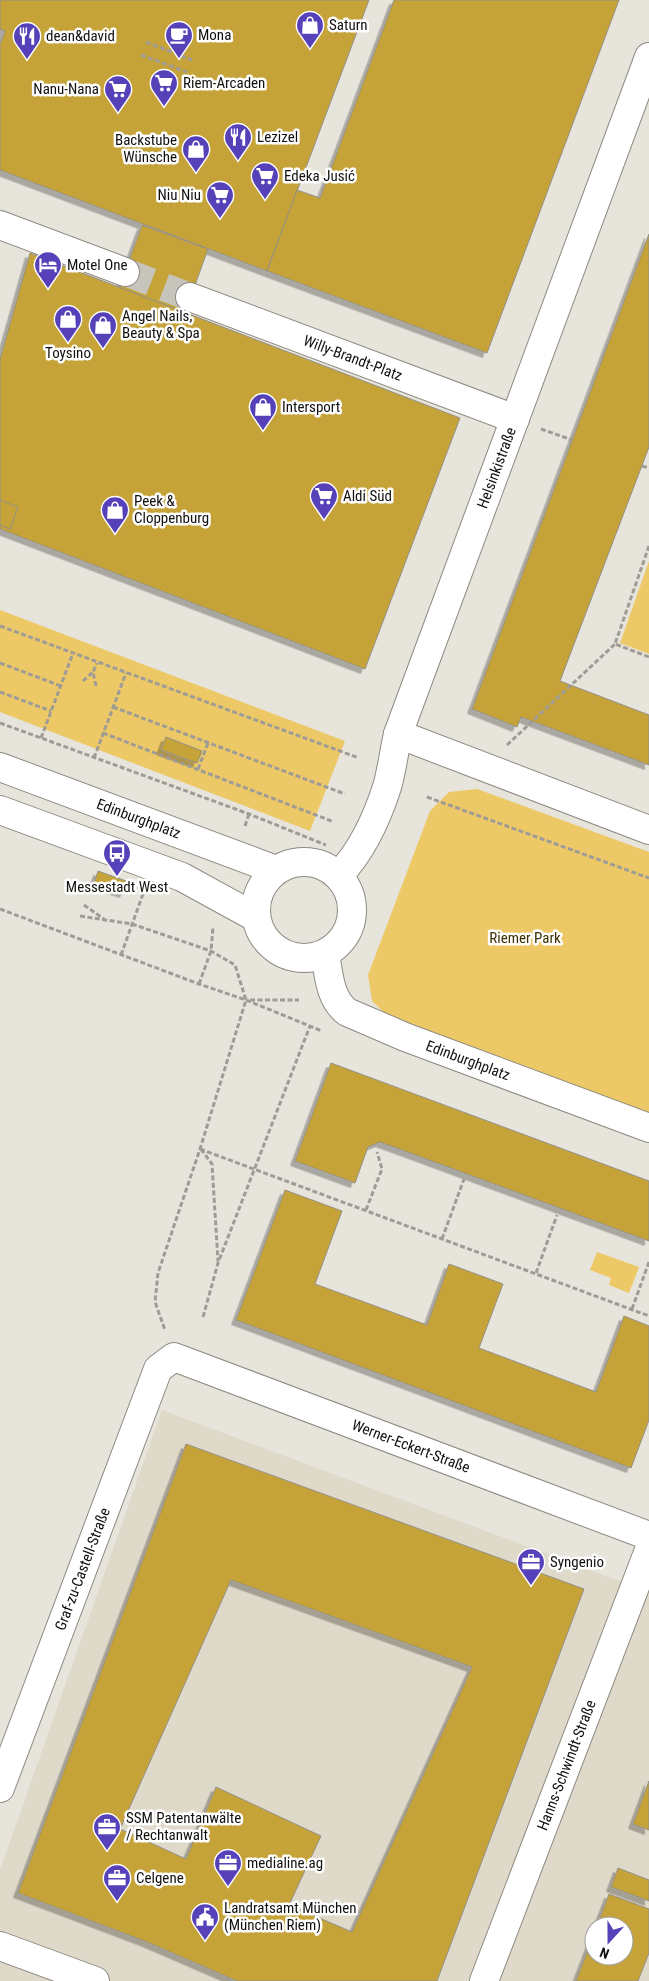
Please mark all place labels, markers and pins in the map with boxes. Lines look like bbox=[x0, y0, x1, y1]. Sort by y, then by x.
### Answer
shop icon: Saturn bbox=[295, 10, 325, 49]
place label: Saturn bbox=[329, 16, 368, 34]
cafe icon: Mona bbox=[164, 20, 194, 59]
restaurant icon: dean&david bbox=[12, 21, 42, 60]
place label: Mona bbox=[198, 26, 231, 44]
place label: dean&david bbox=[46, 27, 115, 45]
supermarket icon: Riem-Arcaden bbox=[149, 68, 179, 107]
supermarket icon: Nanu-Nana bbox=[103, 74, 133, 113]
place label: Riem-Arcaden bbox=[183, 74, 265, 92]
place label: Nanu-Nana bbox=[33, 80, 99, 98]
restaurant icon: Lezizel bbox=[223, 122, 253, 161]
place label: Lezizel bbox=[257, 128, 298, 146]
place label: Backstube Wünsche bbox=[115, 131, 177, 166]
shop icon: Backstube Wünsche bbox=[181, 134, 211, 173]
supermarket icon: Edeka Jusić bbox=[250, 161, 280, 200]
place label: Edeka Jusić bbox=[284, 167, 355, 185]
supermarket icon: Niu Niu bbox=[205, 180, 235, 219]
place label: Niu Niu bbox=[158, 186, 201, 204]
hotel icon: Motel One bbox=[33, 250, 63, 289]
place label: Motel One bbox=[67, 256, 128, 274]
shop icon: Toysino bbox=[53, 304, 83, 343]
place label: Angel Nails, Beauty & Spa bbox=[122, 307, 200, 342]
shop icon: Angel Nails, Beauty & Spa bbox=[88, 310, 118, 349]
place label: Toysino bbox=[45, 344, 91, 362]
shop icon: Intersport bbox=[248, 392, 278, 431]
place label: Intersport bbox=[282, 398, 340, 416]
supermarket icon: Aldi Süd bbox=[309, 481, 339, 520]
place label: Aldi Süd bbox=[343, 487, 392, 505]
place label: Peek & Cloppenburg bbox=[134, 492, 209, 527]
shop icon: Peek & Cloppenburg bbox=[100, 495, 130, 534]
bus stop icon: Messestadt West bbox=[102, 838, 132, 877]
place label: Messestadt West bbox=[66, 878, 168, 896]
office icon: Syngenio bbox=[516, 1547, 546, 1586]
place label: Syngenio bbox=[550, 1553, 604, 1571]
place label: SSM Patentanwälte / Rechtanwalt bbox=[126, 1809, 241, 1844]
office icon: SSM Patentanwälte / Rechtanwalt bbox=[92, 1812, 122, 1851]
office icon: medialine.ag bbox=[213, 1848, 243, 1887]
place label: medialine.ag bbox=[247, 1854, 323, 1872]
office icon: Celgene bbox=[102, 1863, 132, 1902]
place label: Celgene bbox=[136, 1869, 184, 1887]
place label: Landratsamt München (München Riem) bbox=[224, 1899, 356, 1934]
public building icon: Landratsamt München (München Riem) bbox=[190, 1902, 220, 1941]

